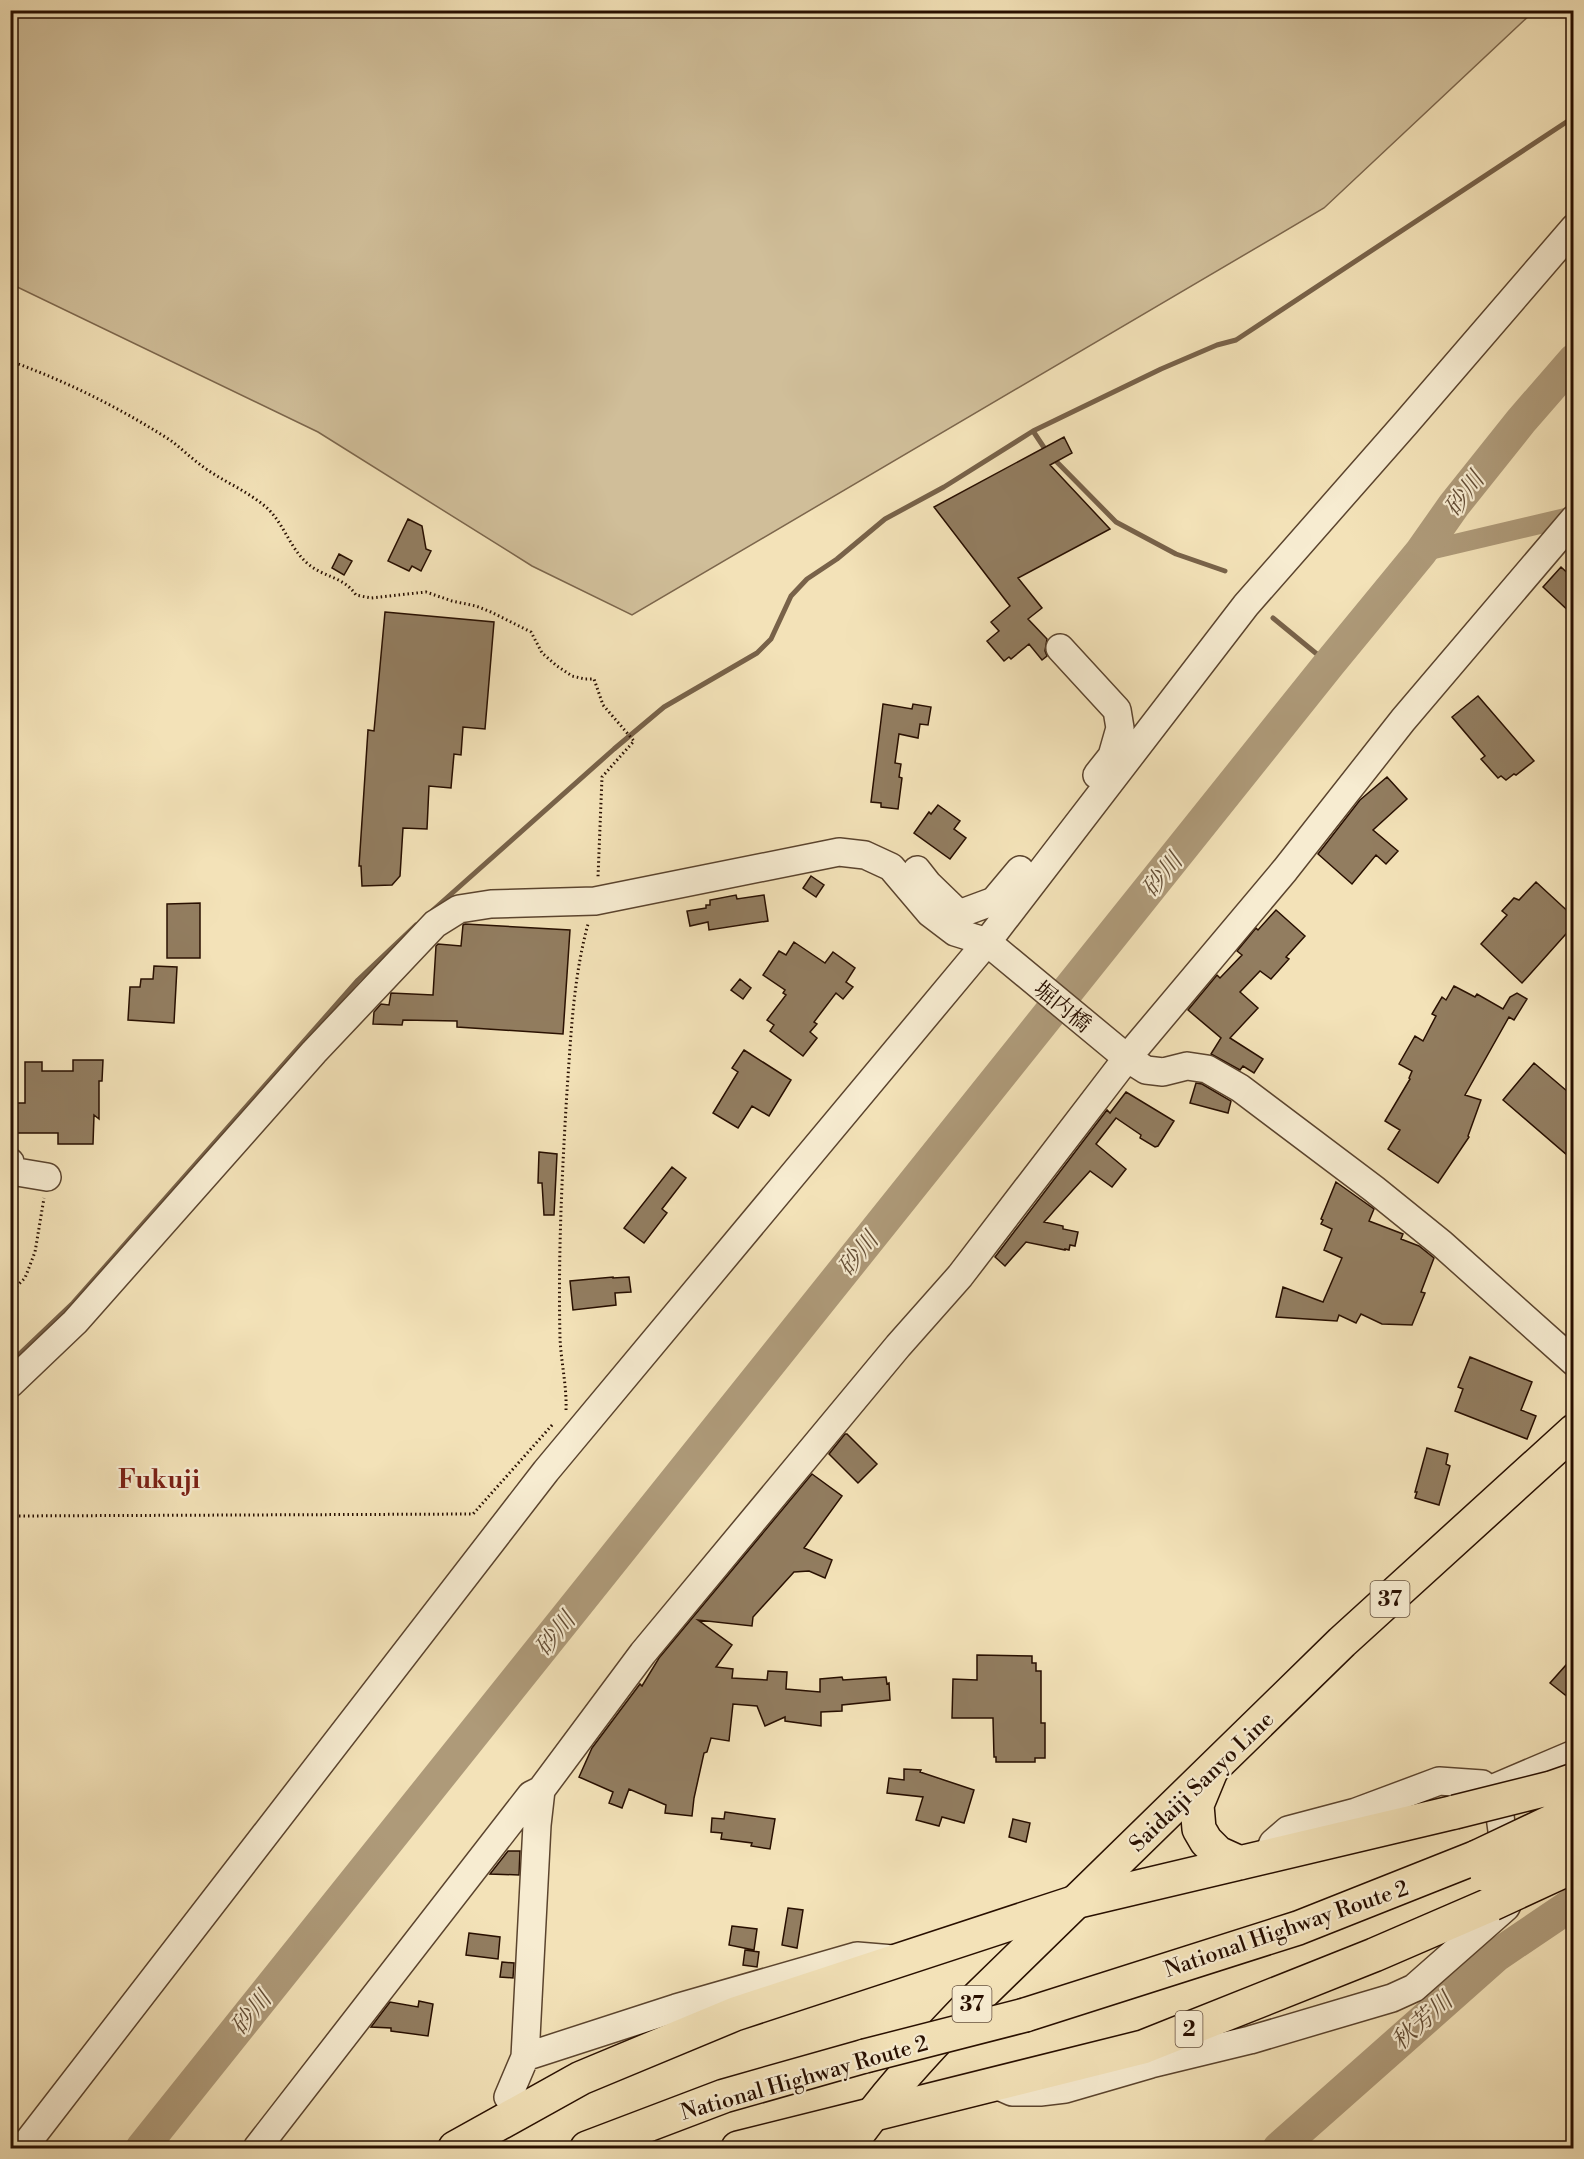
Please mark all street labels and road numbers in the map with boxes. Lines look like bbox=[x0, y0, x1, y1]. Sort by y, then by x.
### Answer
street label: 堀内橋 bbox=[1028, 976, 1096, 1038]
road number: 37 bbox=[1370, 1581, 1410, 1617]
street label: Saidaiji Sanyo Line bbox=[1124, 1706, 1280, 1858]
street label: National Highway Route 2 bbox=[1161, 1875, 1412, 1984]
road number: 37 bbox=[952, 1986, 992, 2022]
road number: 2 bbox=[1176, 2011, 1202, 2047]
street label: National Highway Route 2 bbox=[677, 2030, 931, 2127]

